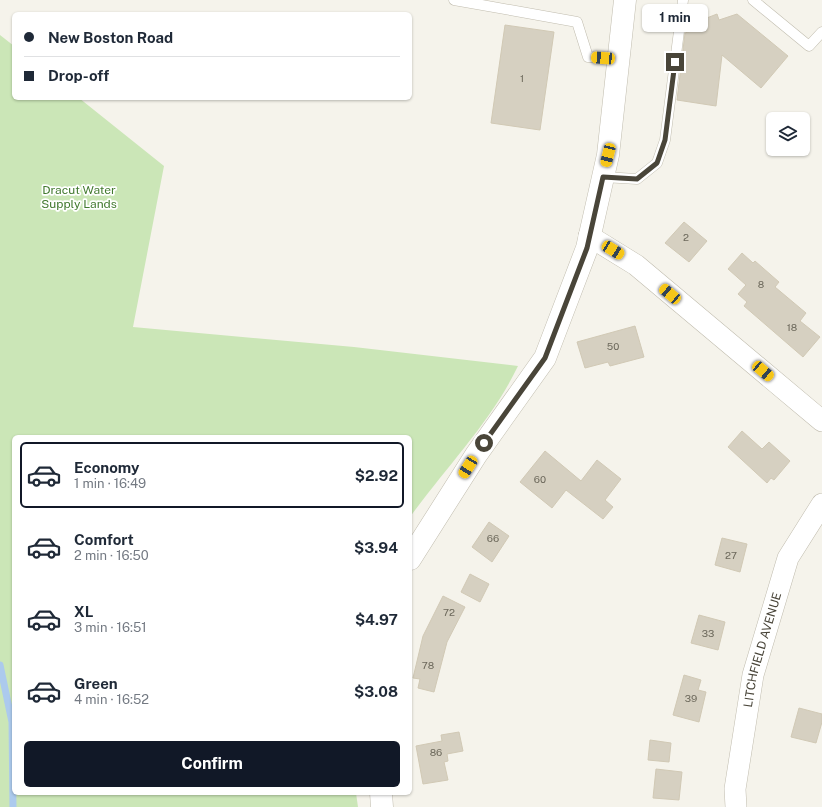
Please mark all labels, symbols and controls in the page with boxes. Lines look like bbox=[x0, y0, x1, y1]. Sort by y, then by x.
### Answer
callout: 1 min bbox=[642, 4, 708, 32]
text: 1 min bbox=[659, 10, 691, 25]
text: New Boston Road bbox=[48, 29, 173, 46]
car bbox=[591, 51, 615, 65]
route end bbox=[666, 53, 684, 71]
text: Drop-off bbox=[48, 67, 109, 84]
house number: 1 bbox=[520, 72, 524, 84]
map controls bbox=[766, 112, 810, 156]
button: layers bbox=[766, 112, 810, 156]
car bbox=[599, 142, 617, 168]
park label: Dracut Water Supply Lands bbox=[41, 183, 117, 211]
house number: 2 bbox=[683, 231, 689, 243]
car bbox=[600, 239, 626, 261]
house number: 8 bbox=[758, 278, 764, 290]
car bbox=[657, 282, 683, 306]
house number: 18 bbox=[787, 321, 797, 333]
house number: 50 bbox=[607, 340, 619, 352]
car bbox=[750, 359, 776, 383]
route start bbox=[475, 434, 493, 452]
car bbox=[457, 454, 479, 480]
icon: car bbox=[26, 457, 62, 493]
text: Economy bbox=[74, 459, 139, 476]
text: $2.92 bbox=[355, 467, 398, 484]
house number: 60 bbox=[534, 473, 546, 485]
text: 1 min · 16:49 bbox=[74, 476, 146, 491]
icon: car bbox=[26, 529, 62, 565]
text: Comfort bbox=[74, 531, 134, 548]
house number: 66 bbox=[487, 532, 499, 544]
text: $3.94 bbox=[354, 539, 398, 556]
text: 2 min · 16:50 bbox=[74, 548, 149, 563]
house number: 27 bbox=[725, 549, 737, 561]
street label: LITCHFIELD AVENUE bbox=[741, 591, 784, 709]
icon: car bbox=[26, 601, 62, 637]
text: XL bbox=[74, 603, 93, 620]
house number: 72 bbox=[443, 606, 455, 618]
text: $4.97 bbox=[355, 611, 398, 628]
text: 3 min · 16:51 bbox=[74, 620, 147, 635]
house number: 33 bbox=[702, 627, 714, 639]
house number: 78 bbox=[422, 659, 434, 671]
icon: car bbox=[26, 673, 62, 709]
text: Green bbox=[74, 675, 118, 692]
text: $3.08 bbox=[354, 683, 398, 700]
text: 4 min · 16:52 bbox=[74, 692, 149, 707]
house number: 39 bbox=[685, 692, 697, 704]
button: Confirm bbox=[24, 741, 400, 787]
house number: 86 bbox=[430, 746, 442, 758]

